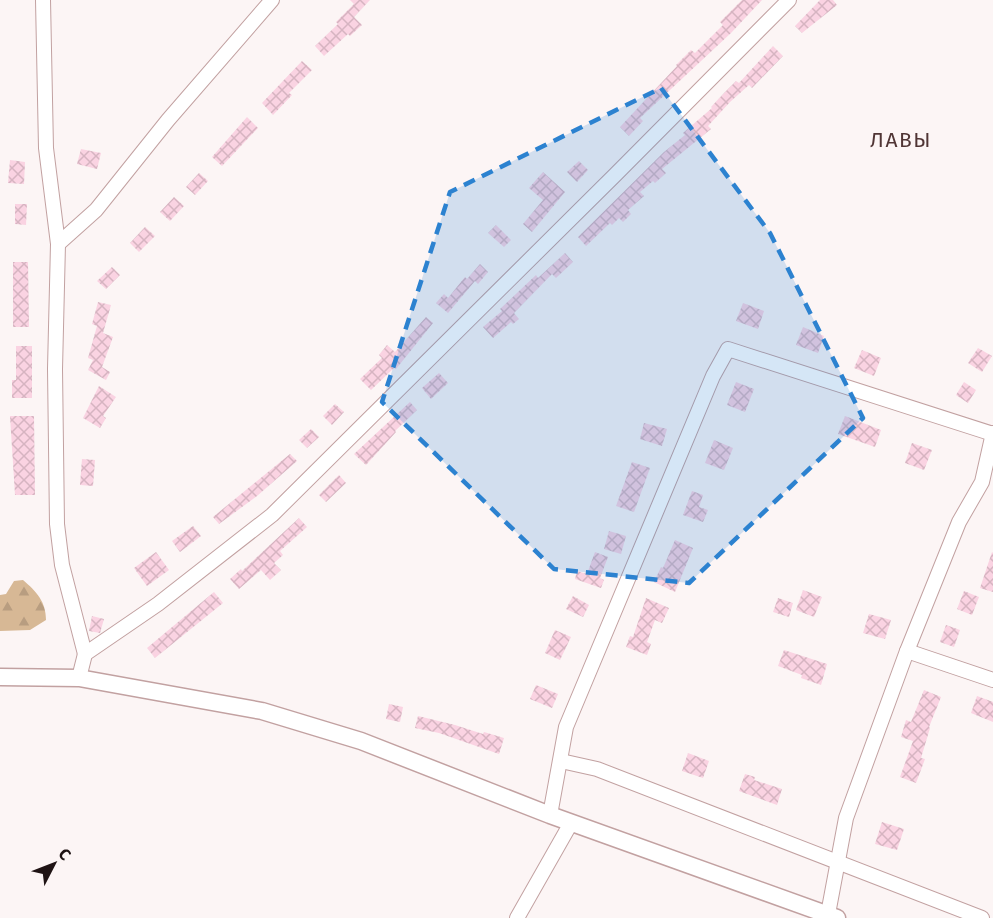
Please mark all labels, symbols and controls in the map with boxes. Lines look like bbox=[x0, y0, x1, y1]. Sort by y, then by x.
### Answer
district label: ЛАВЫ bbox=[870, 127, 932, 153]
north arrow bbox=[24, 834, 84, 894]
text: С bbox=[55, 845, 75, 865]

